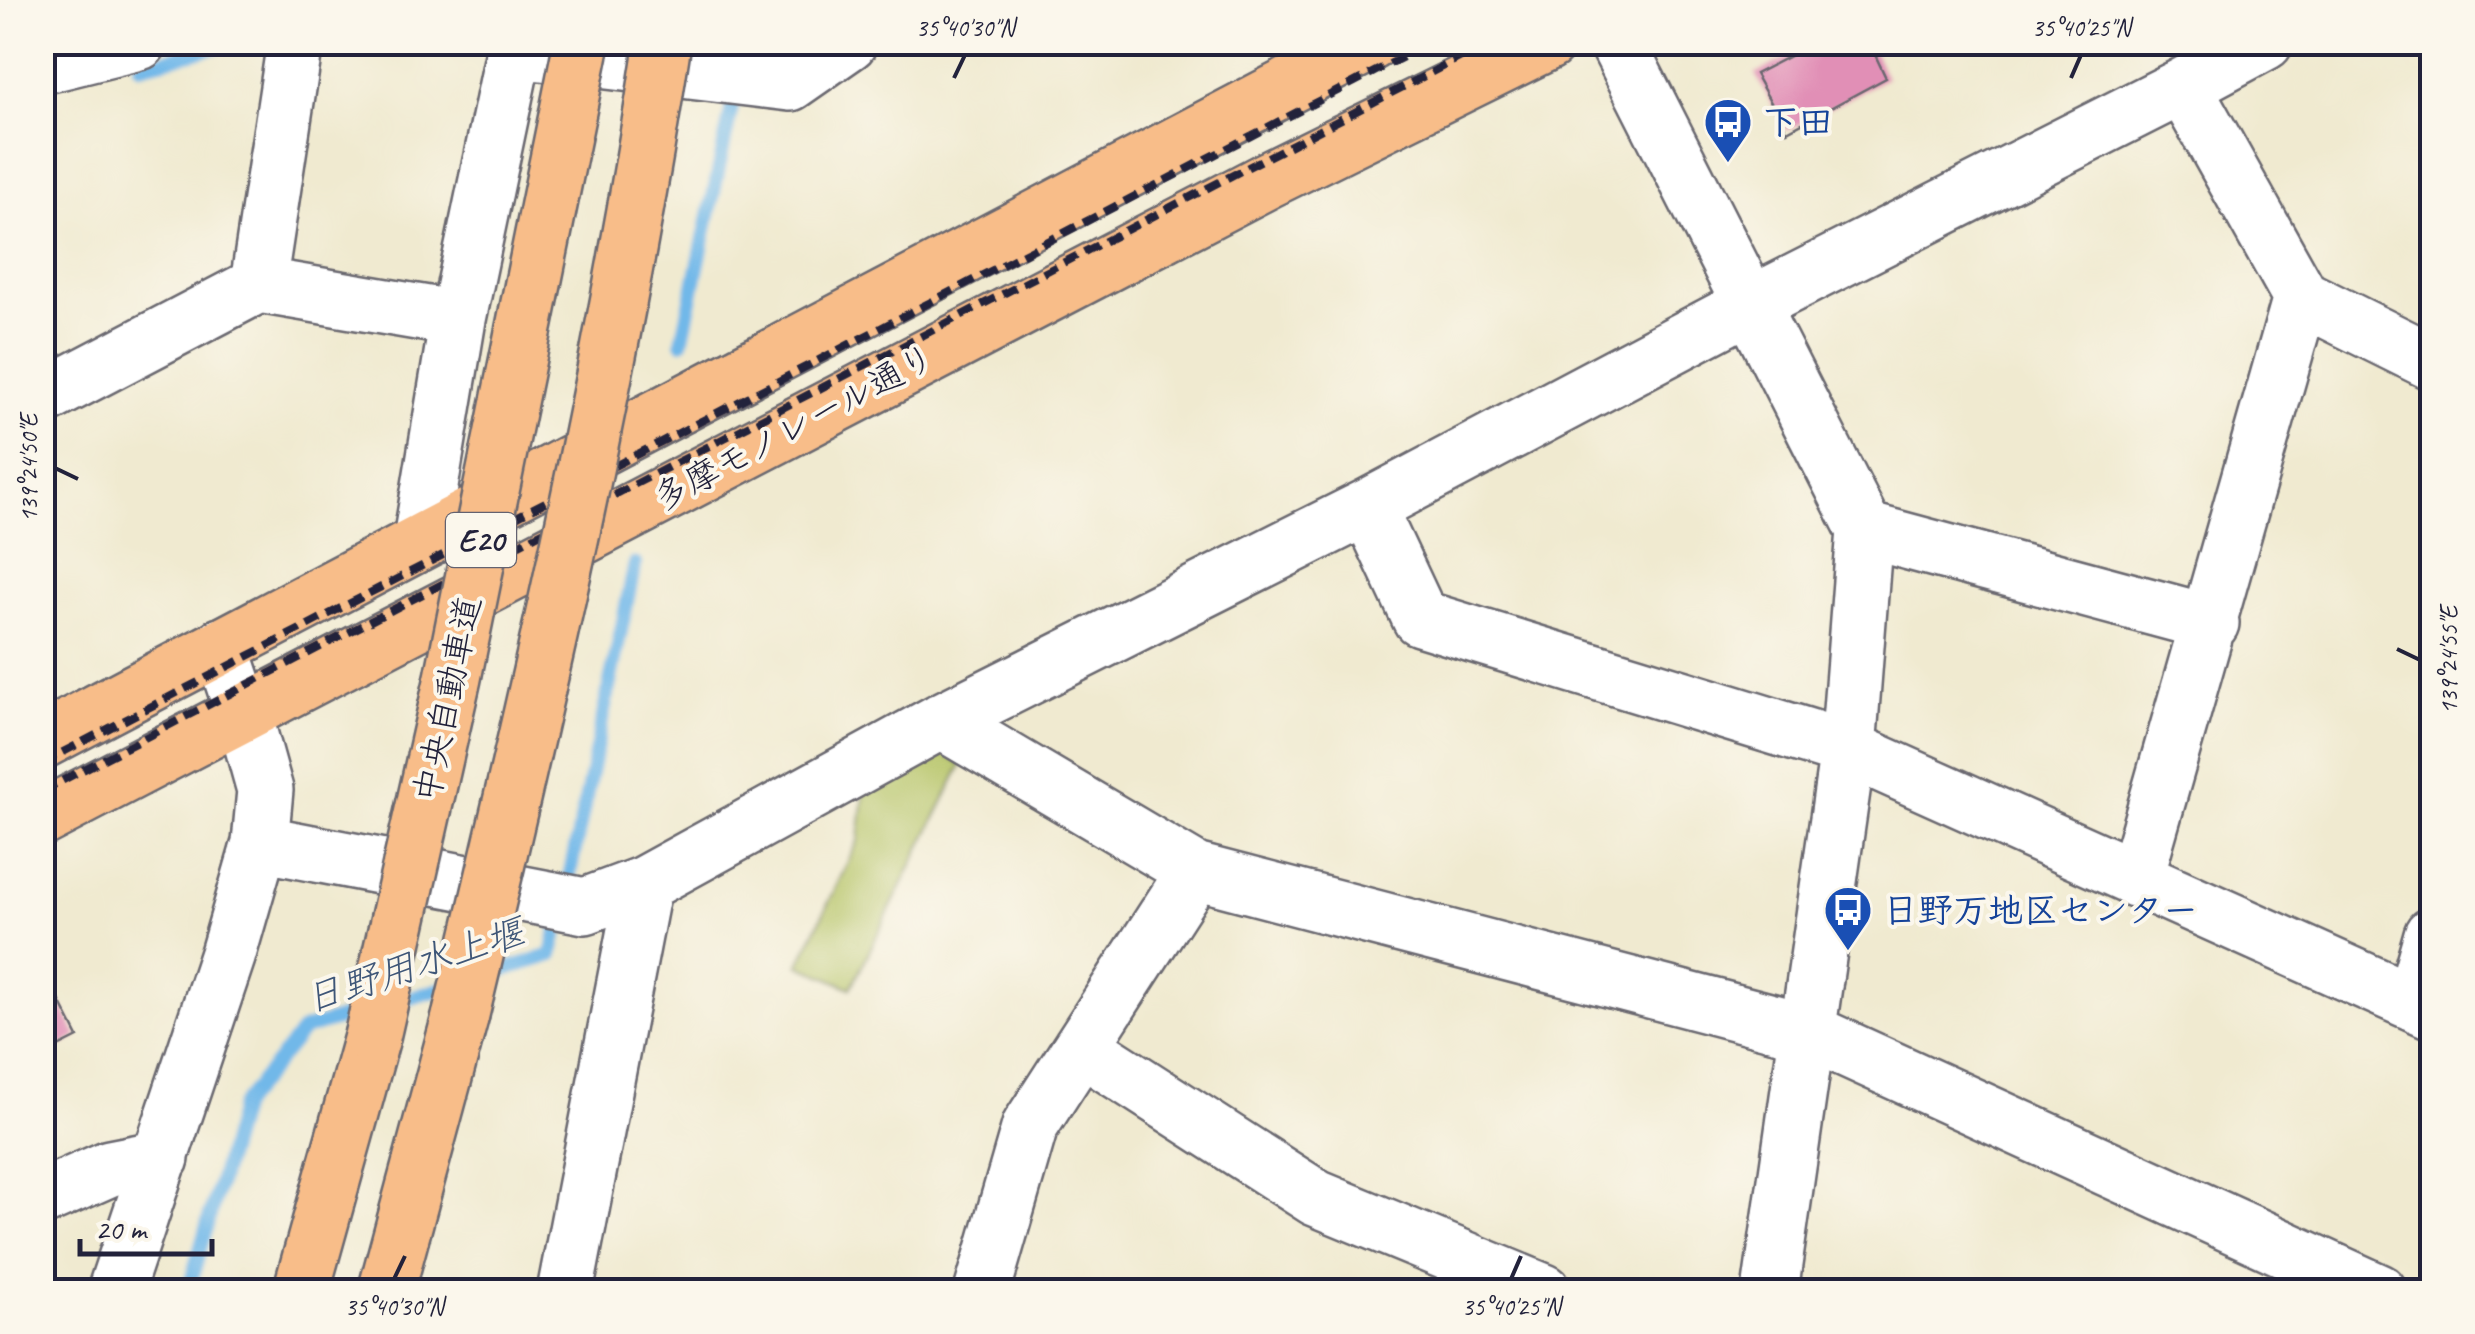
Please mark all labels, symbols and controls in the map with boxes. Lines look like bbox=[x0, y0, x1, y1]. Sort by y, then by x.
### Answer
text: 35°40'30"N bbox=[916, 12, 1018, 44]
text: 35°40'25"N bbox=[2032, 12, 2134, 44]
bus stop icon: 下田 bbox=[1702, 96, 1754, 164]
place label: 下田 bbox=[1763, 100, 1833, 145]
street label: 多摩モノレール通り bbox=[646, 334, 943, 521]
text: 139°24'50"E bbox=[13, 411, 45, 522]
road number: E20 bbox=[446, 513, 516, 567]
street label: 中央自動車道 bbox=[404, 592, 491, 806]
text: 139°24'55"E bbox=[2433, 603, 2465, 714]
bus stop icon: 日野万地区センター bbox=[1822, 884, 1874, 952]
place label: 日野万地区センター bbox=[1883, 888, 2198, 933]
water label: 日野用水上堰 bbox=[298, 907, 534, 1023]
scale bar bbox=[80, 1194, 212, 1256]
text: 20 m bbox=[95, 1210, 148, 1248]
text: 35°40'30"N bbox=[345, 1291, 447, 1323]
text: 35°40'25"N bbox=[1462, 1291, 1564, 1323]

